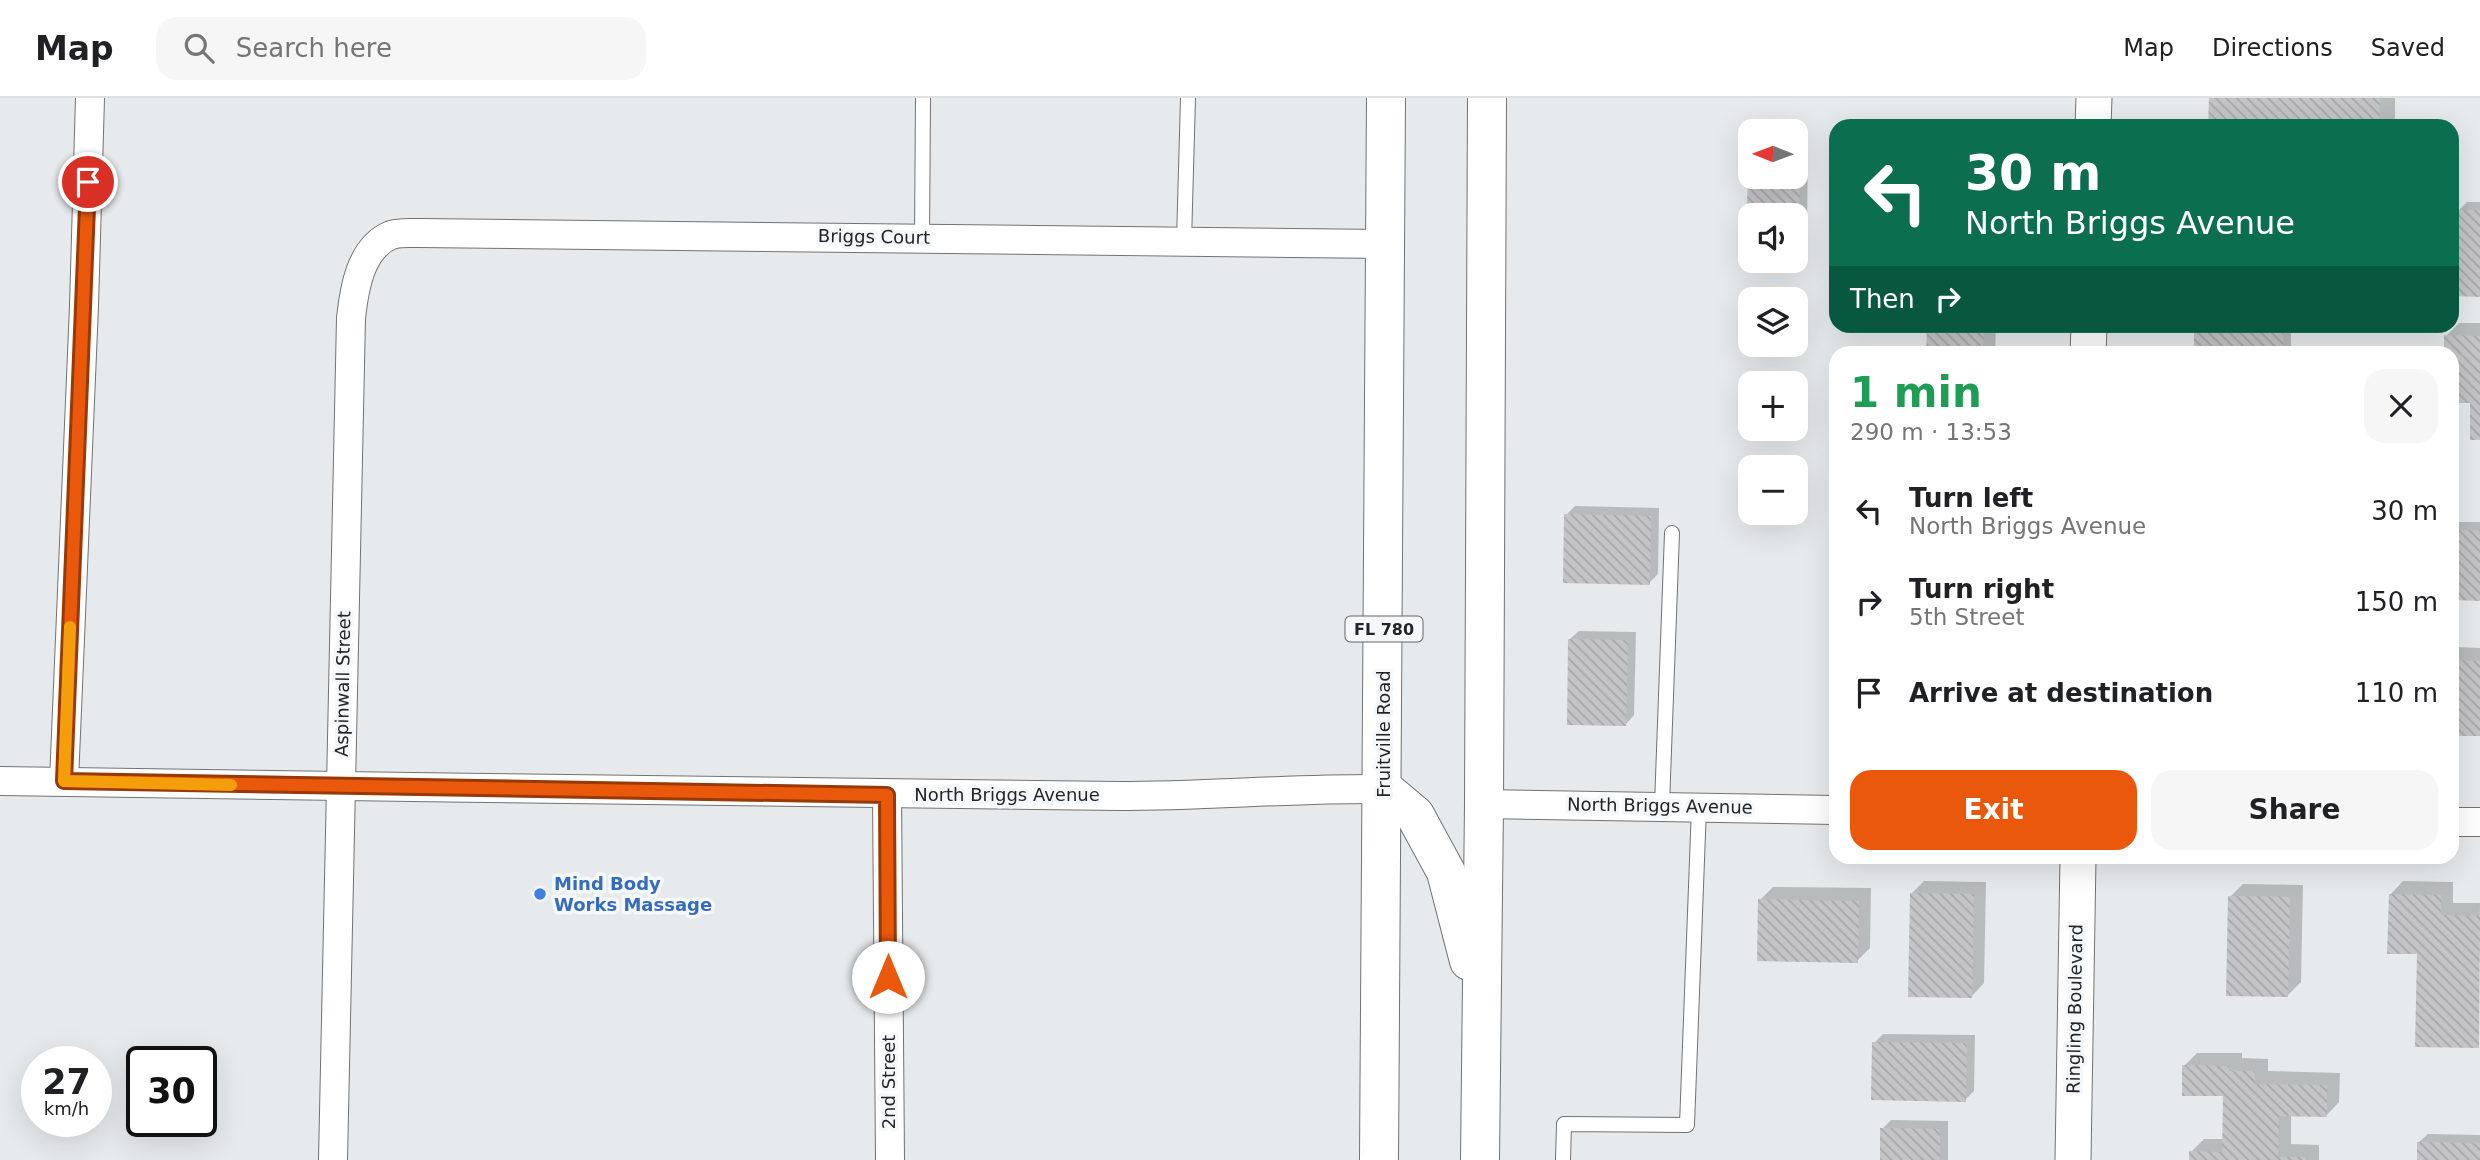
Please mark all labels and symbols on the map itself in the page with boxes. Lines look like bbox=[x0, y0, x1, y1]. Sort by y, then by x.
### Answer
north arrow bbox=[1738, 119, 1808, 189]
pin bbox=[58, 152, 118, 212]
street label: Briggs Court bbox=[818, 225, 930, 248]
street label: Aspinwall Street bbox=[331, 611, 354, 757]
road number: FL 780 bbox=[1346, 616, 1422, 642]
street label: Fruitville Road bbox=[1373, 670, 1394, 798]
street label: North Briggs Avenue bbox=[914, 784, 1100, 805]
street label: North Briggs Avenue bbox=[1567, 793, 1753, 818]
place label: Mind Body Works Massage bbox=[554, 873, 712, 915]
marker: Mind Body Works Massage bbox=[532, 886, 548, 902]
street label: Ringling Boulevard bbox=[2063, 924, 2086, 1094]
position arrow bbox=[851, 940, 925, 1014]
street label: 2nd Street bbox=[878, 1035, 899, 1129]
speed limit sign: 30 bbox=[126, 1046, 217, 1137]

